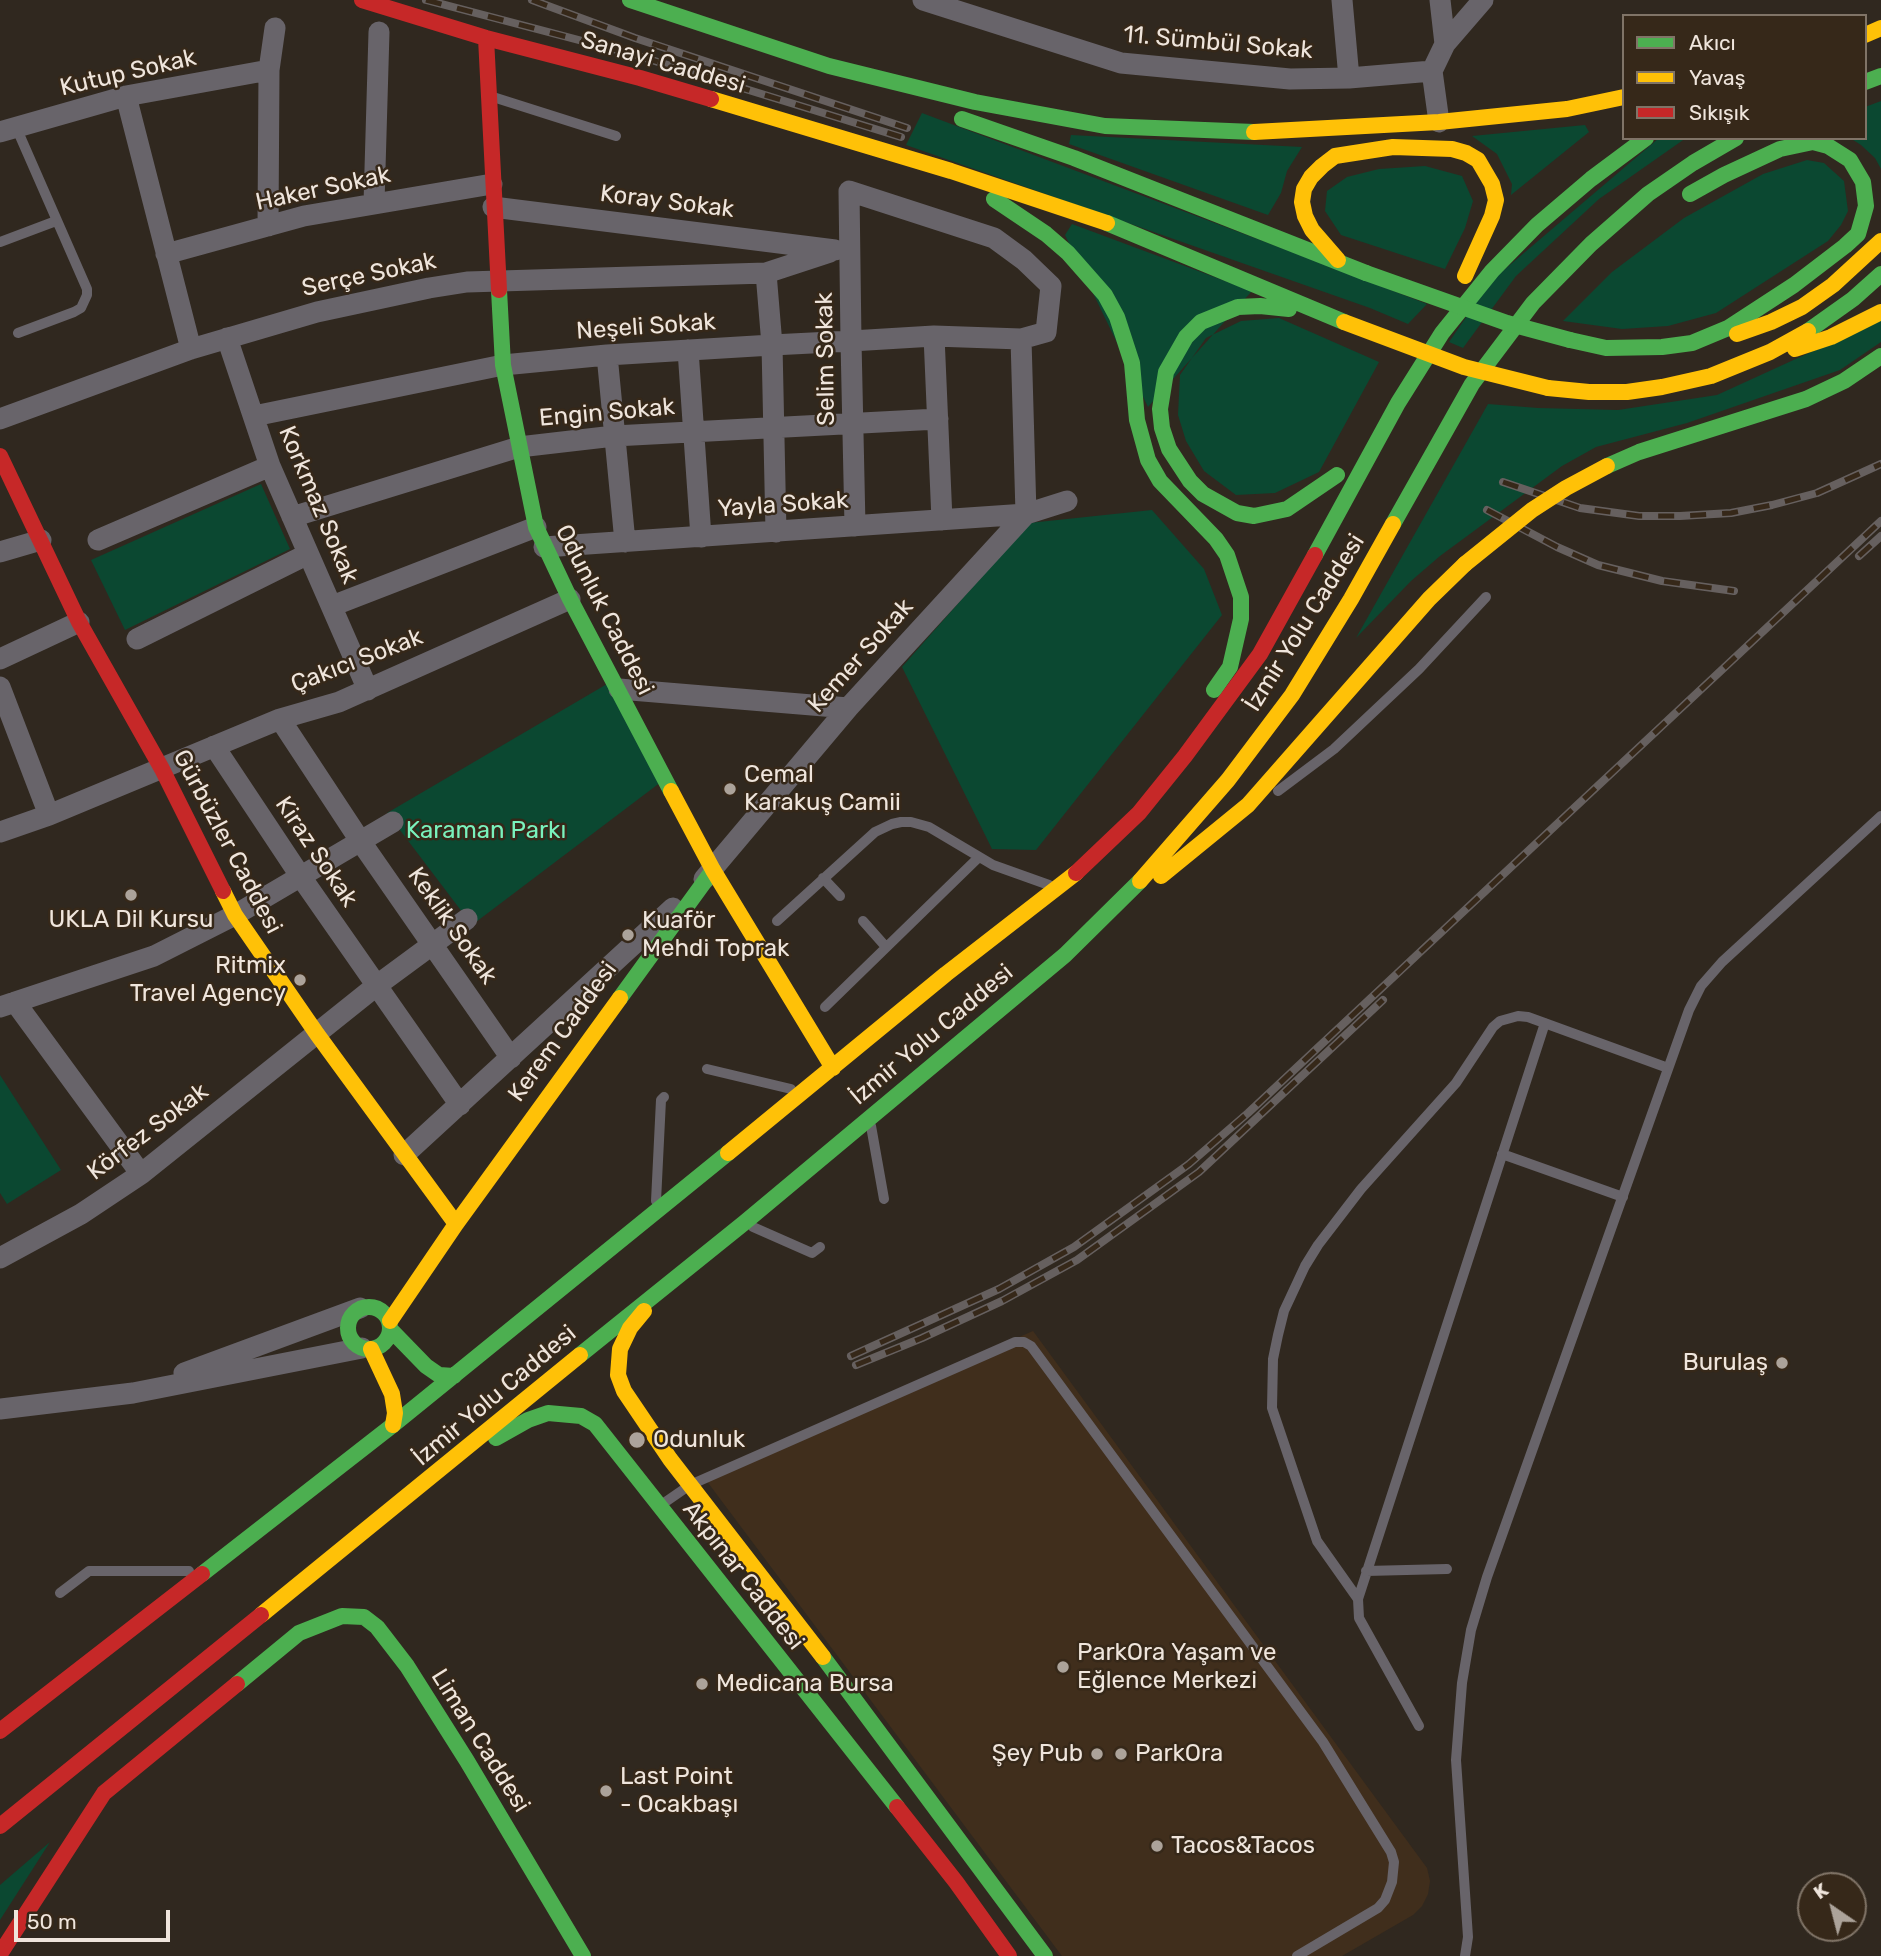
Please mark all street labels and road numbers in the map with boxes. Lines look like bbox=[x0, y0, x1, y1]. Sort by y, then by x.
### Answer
street label: 11. Sümbül Sokak bbox=[1122, 20, 1314, 66]
street label: Sanayi Caddesi bbox=[577, 26, 749, 100]
street label: Kutup Sokak bbox=[57, 43, 199, 103]
street label: Haker Sokak bbox=[253, 161, 393, 217]
street label: Koray Sokak bbox=[598, 179, 736, 225]
street label: Serçe Sokak bbox=[299, 247, 439, 303]
street label: Selim Sokak bbox=[810, 292, 842, 426]
street label: Neşeli Sokak bbox=[575, 308, 717, 346]
street label: Engin Sokak bbox=[538, 393, 676, 433]
street label: Korkmaz Sokak bbox=[272, 422, 364, 588]
street label: Yayla Sokak bbox=[717, 486, 849, 524]
street label: Odunluk Caddesi bbox=[549, 520, 659, 700]
street label: İzmir Yolu Caddesi bbox=[1239, 529, 1371, 717]
street label: Kemer Sokak bbox=[802, 593, 920, 719]
street label: Çakıcı Sokak bbox=[287, 623, 427, 699]
street label: Gürbüzler Caddesi bbox=[166, 745, 288, 939]
street label: Kiraz Sokak bbox=[269, 791, 363, 913]
street label: Keklik Sokak bbox=[401, 862, 503, 990]
street label: Kerem Caddesi bbox=[503, 956, 623, 1108]
street label: İzmir Yolu Caddesi bbox=[845, 959, 1019, 1111]
street label: Körfez Sokak bbox=[82, 1077, 214, 1187]
street label: İzmir Yolu Caddesi bbox=[408, 1320, 582, 1472]
street label: Akpınar Caddesi bbox=[676, 1496, 810, 1656]
street label: Liman Caddesi bbox=[424, 1664, 536, 1818]

